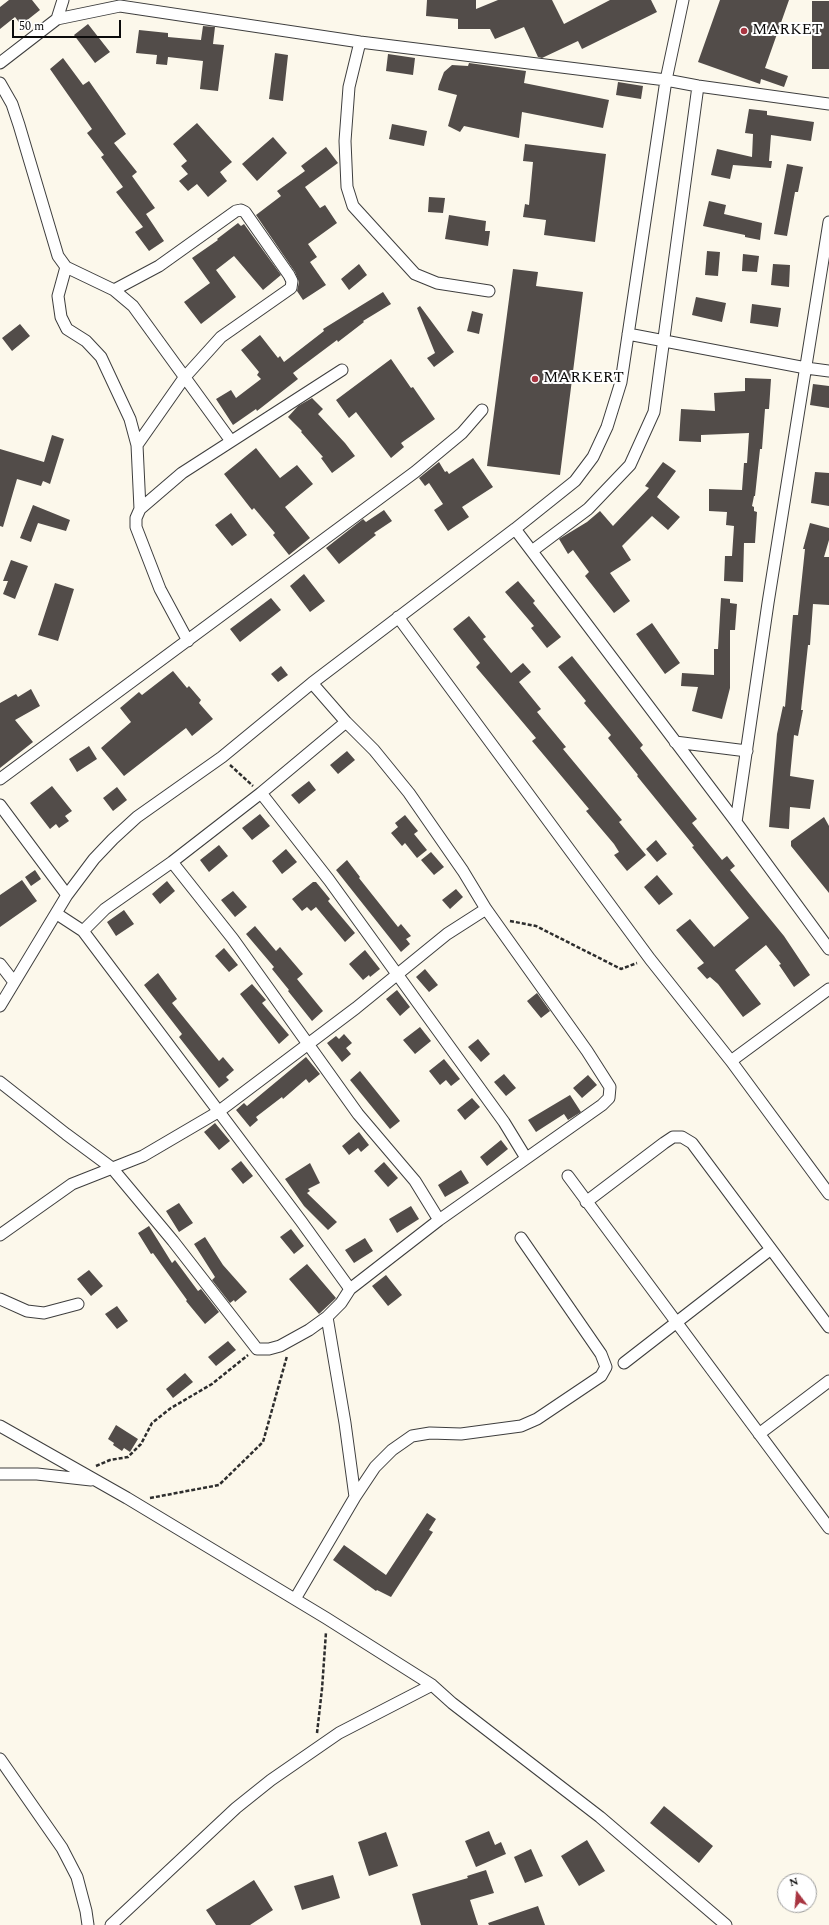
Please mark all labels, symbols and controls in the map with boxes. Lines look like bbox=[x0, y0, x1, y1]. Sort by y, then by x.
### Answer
scale bar bbox=[14, 12, 123, 38]
text: 50 m bbox=[19, 17, 44, 36]
place label: MARKET bbox=[752, 21, 823, 41]
marker: MARKET bbox=[739, 26, 749, 36]
place label: MARKERT bbox=[543, 369, 624, 389]
marker: MARKERT bbox=[530, 374, 540, 384]
north arrow bbox=[777, 1873, 817, 1913]
text: N bbox=[787, 1873, 800, 1891]

